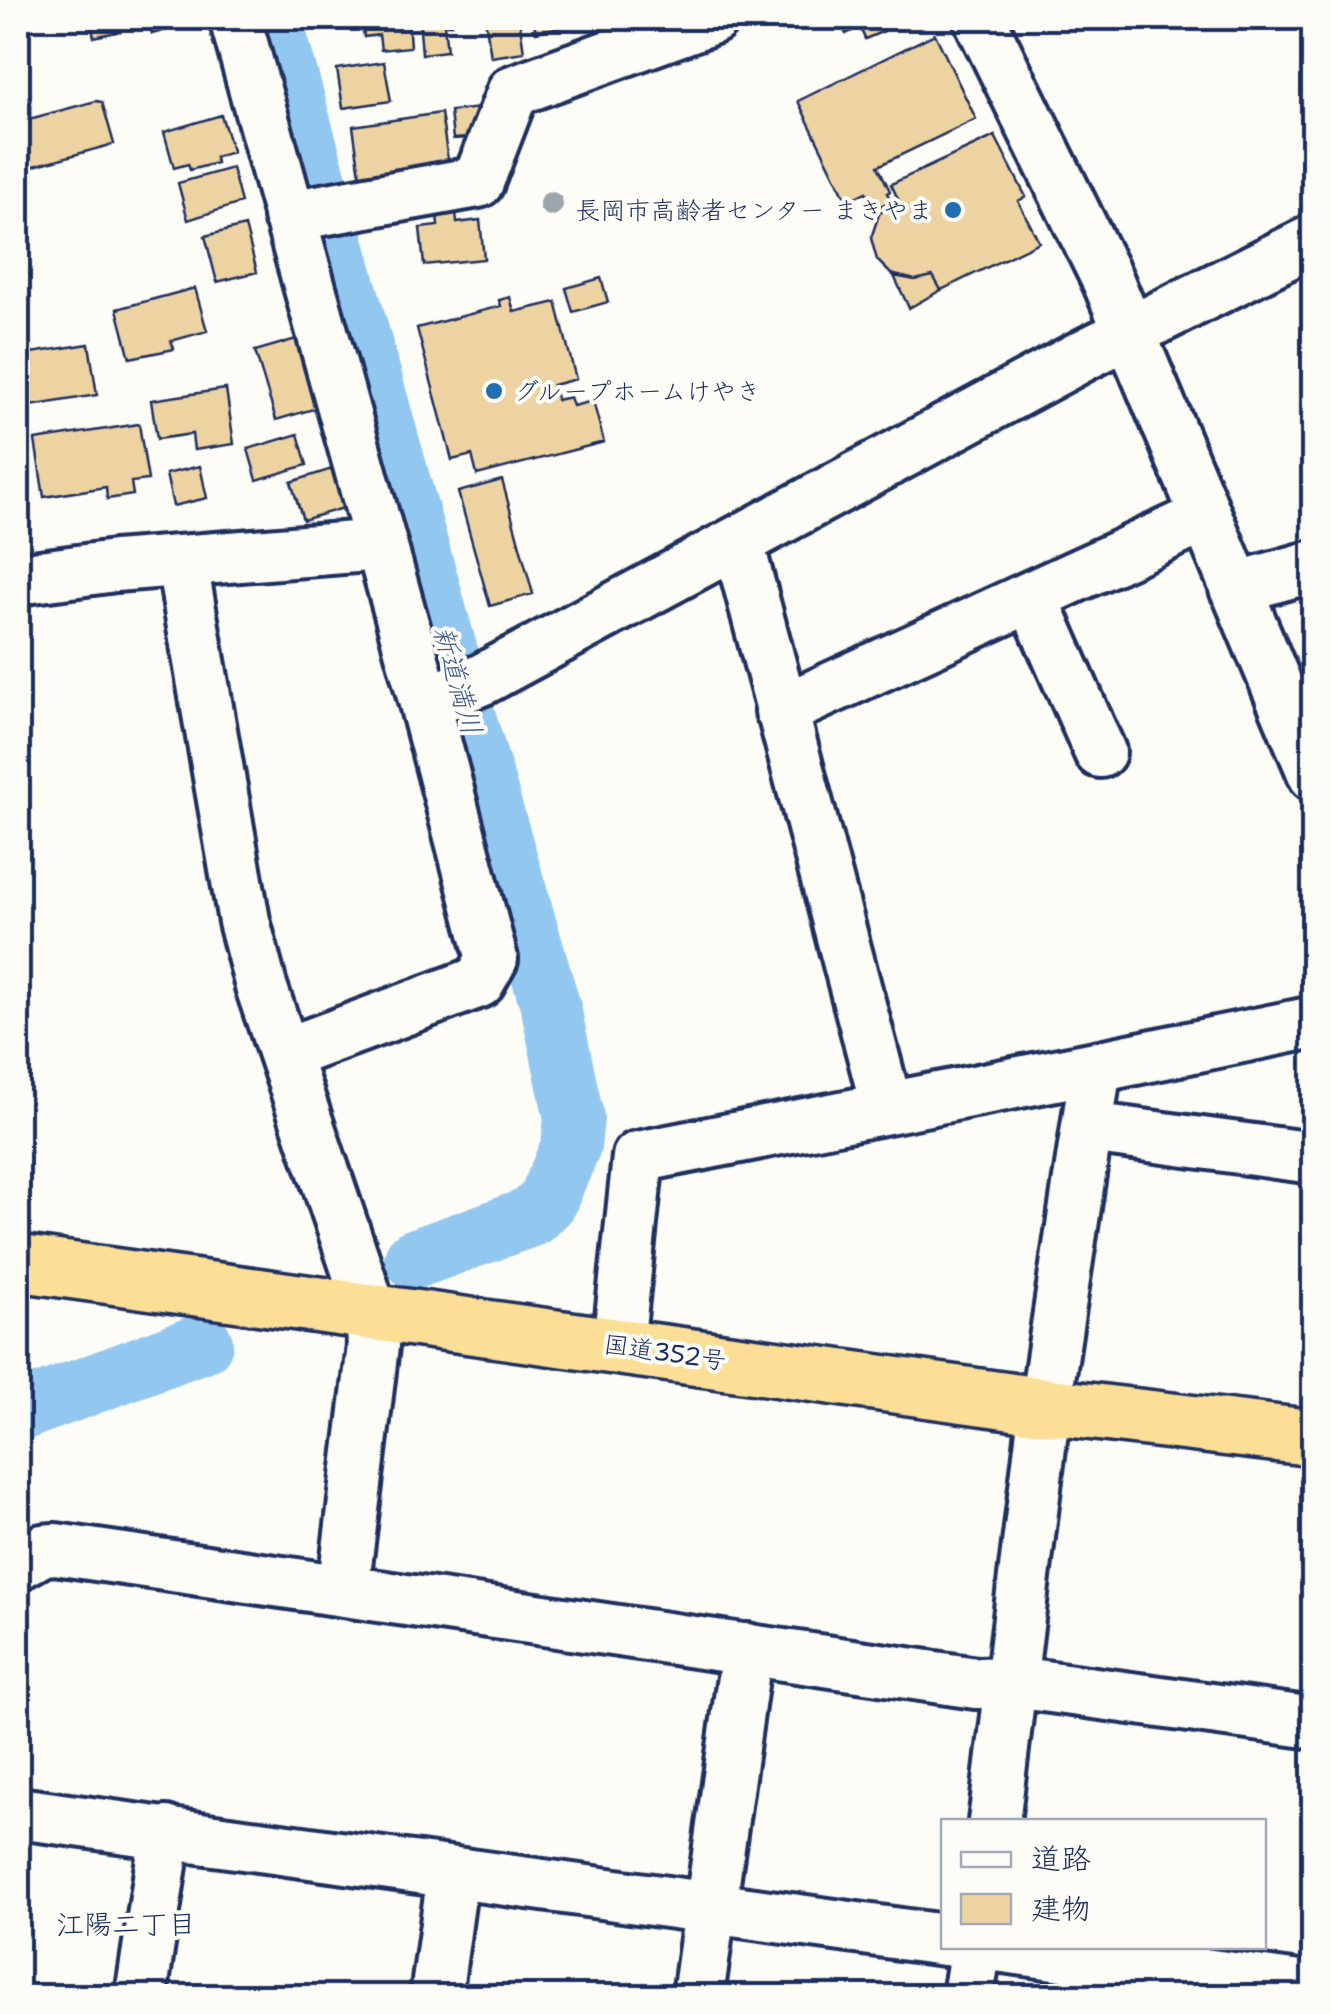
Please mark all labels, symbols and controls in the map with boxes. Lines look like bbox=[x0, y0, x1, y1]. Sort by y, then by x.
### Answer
place label: 長岡市高齢者センター まきやま bbox=[575, 193, 933, 227]
marker: 長岡市高齢者センター まきやま bbox=[942, 199, 964, 221]
place label: グループホームけやき bbox=[514, 374, 761, 408]
marker: グループホームけやき bbox=[483, 380, 505, 402]
water label: 新道満川 bbox=[424, 621, 492, 739]
street label: 国道352号 bbox=[602, 1327, 728, 1377]
legend bbox=[941, 1819, 1266, 1949]
text: 道路 bbox=[1031, 1838, 1091, 1879]
text: 建物 bbox=[1031, 1888, 1091, 1929]
district label: 江陽二丁目 bbox=[56, 1905, 196, 1943]

